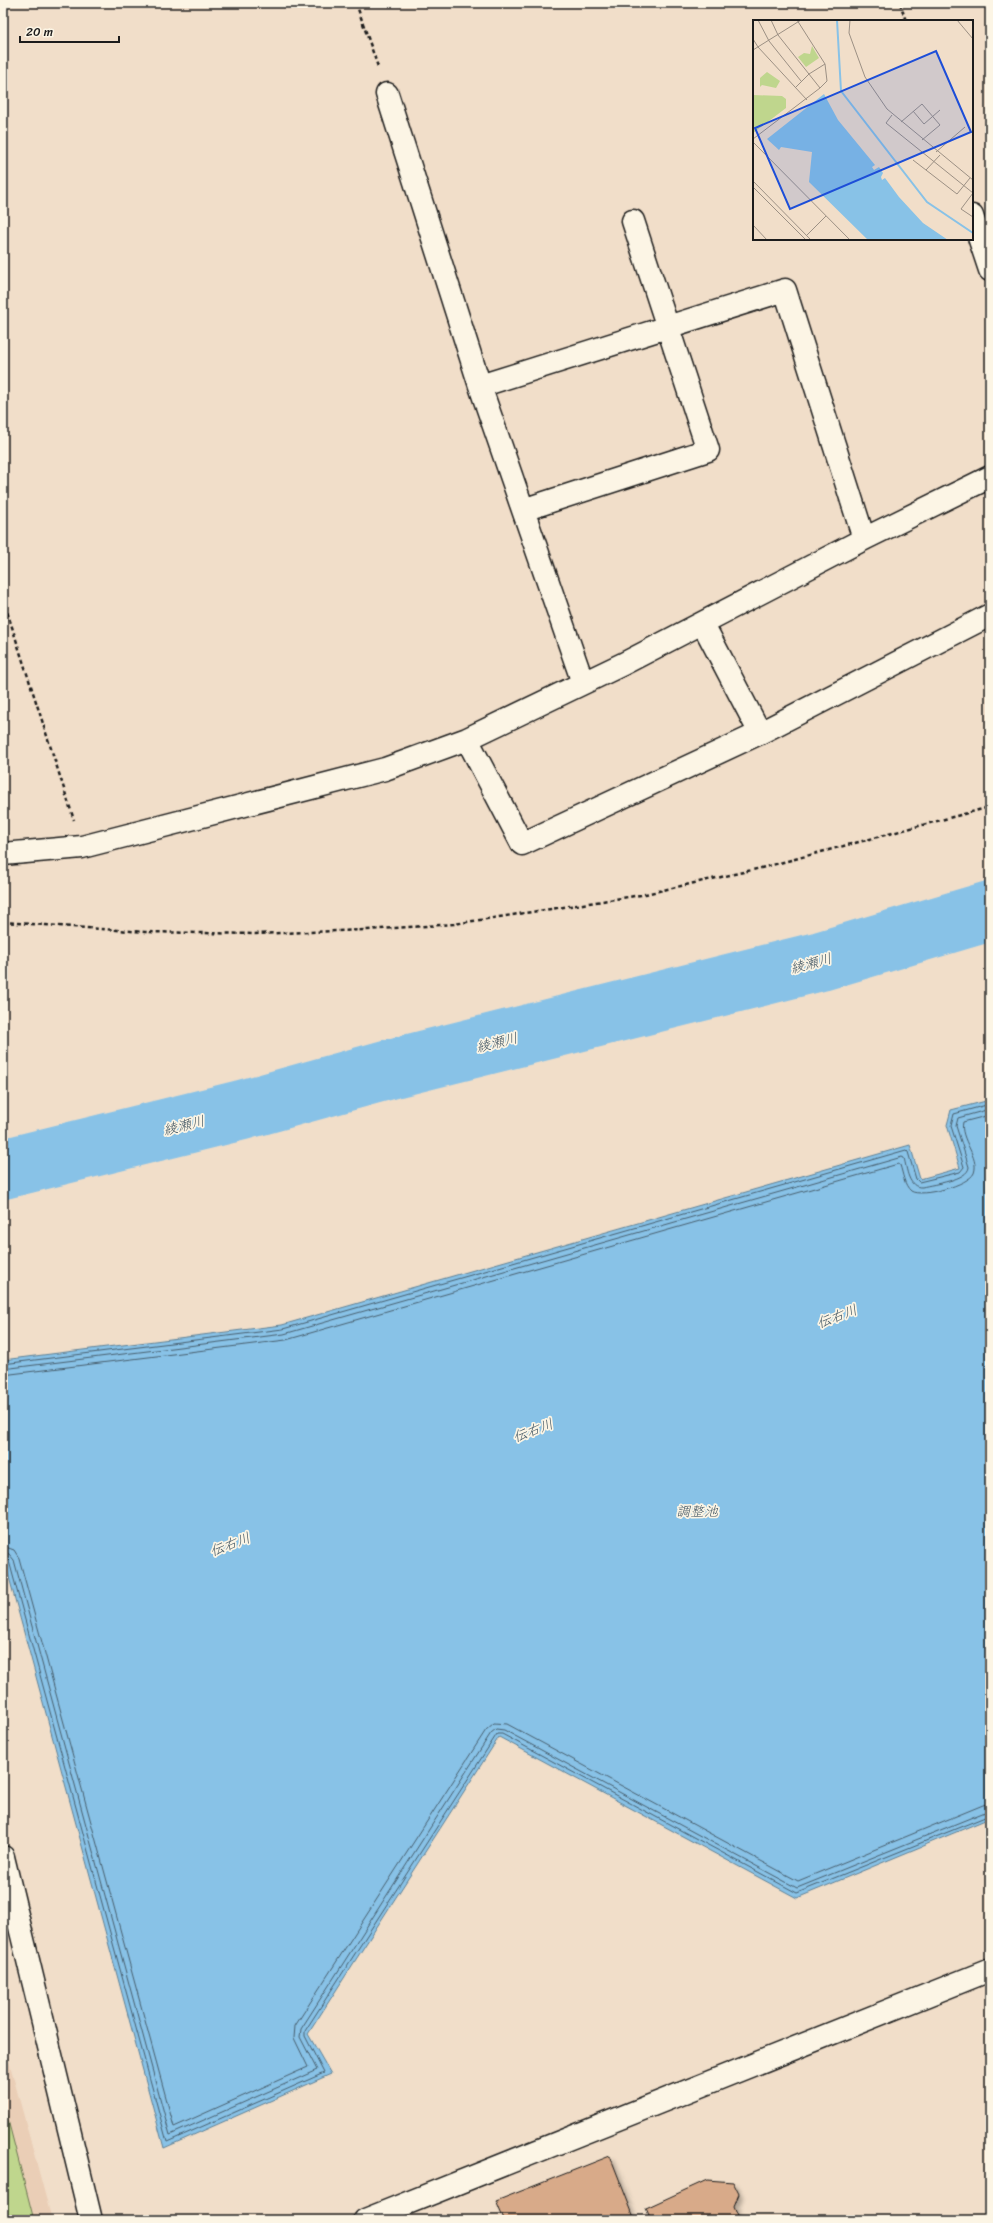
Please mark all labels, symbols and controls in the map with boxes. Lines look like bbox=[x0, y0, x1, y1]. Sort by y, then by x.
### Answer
scale bar bbox=[20, 18, 119, 44]
inset map bbox=[753, 20, 973, 240]
text: 20 m bbox=[26, 21, 53, 43]
water label: 綾瀬川 bbox=[788, 946, 835, 981]
water label: 綾瀬川 bbox=[474, 1025, 521, 1060]
water label: 綾瀬川 bbox=[161, 1108, 208, 1143]
water label: 伝右川 bbox=[813, 1297, 861, 1336]
water label: 伝右川 bbox=[509, 1411, 557, 1450]
water label: 調整池 bbox=[676, 1499, 719, 1524]
water label: 伝右川 bbox=[206, 1525, 254, 1564]

